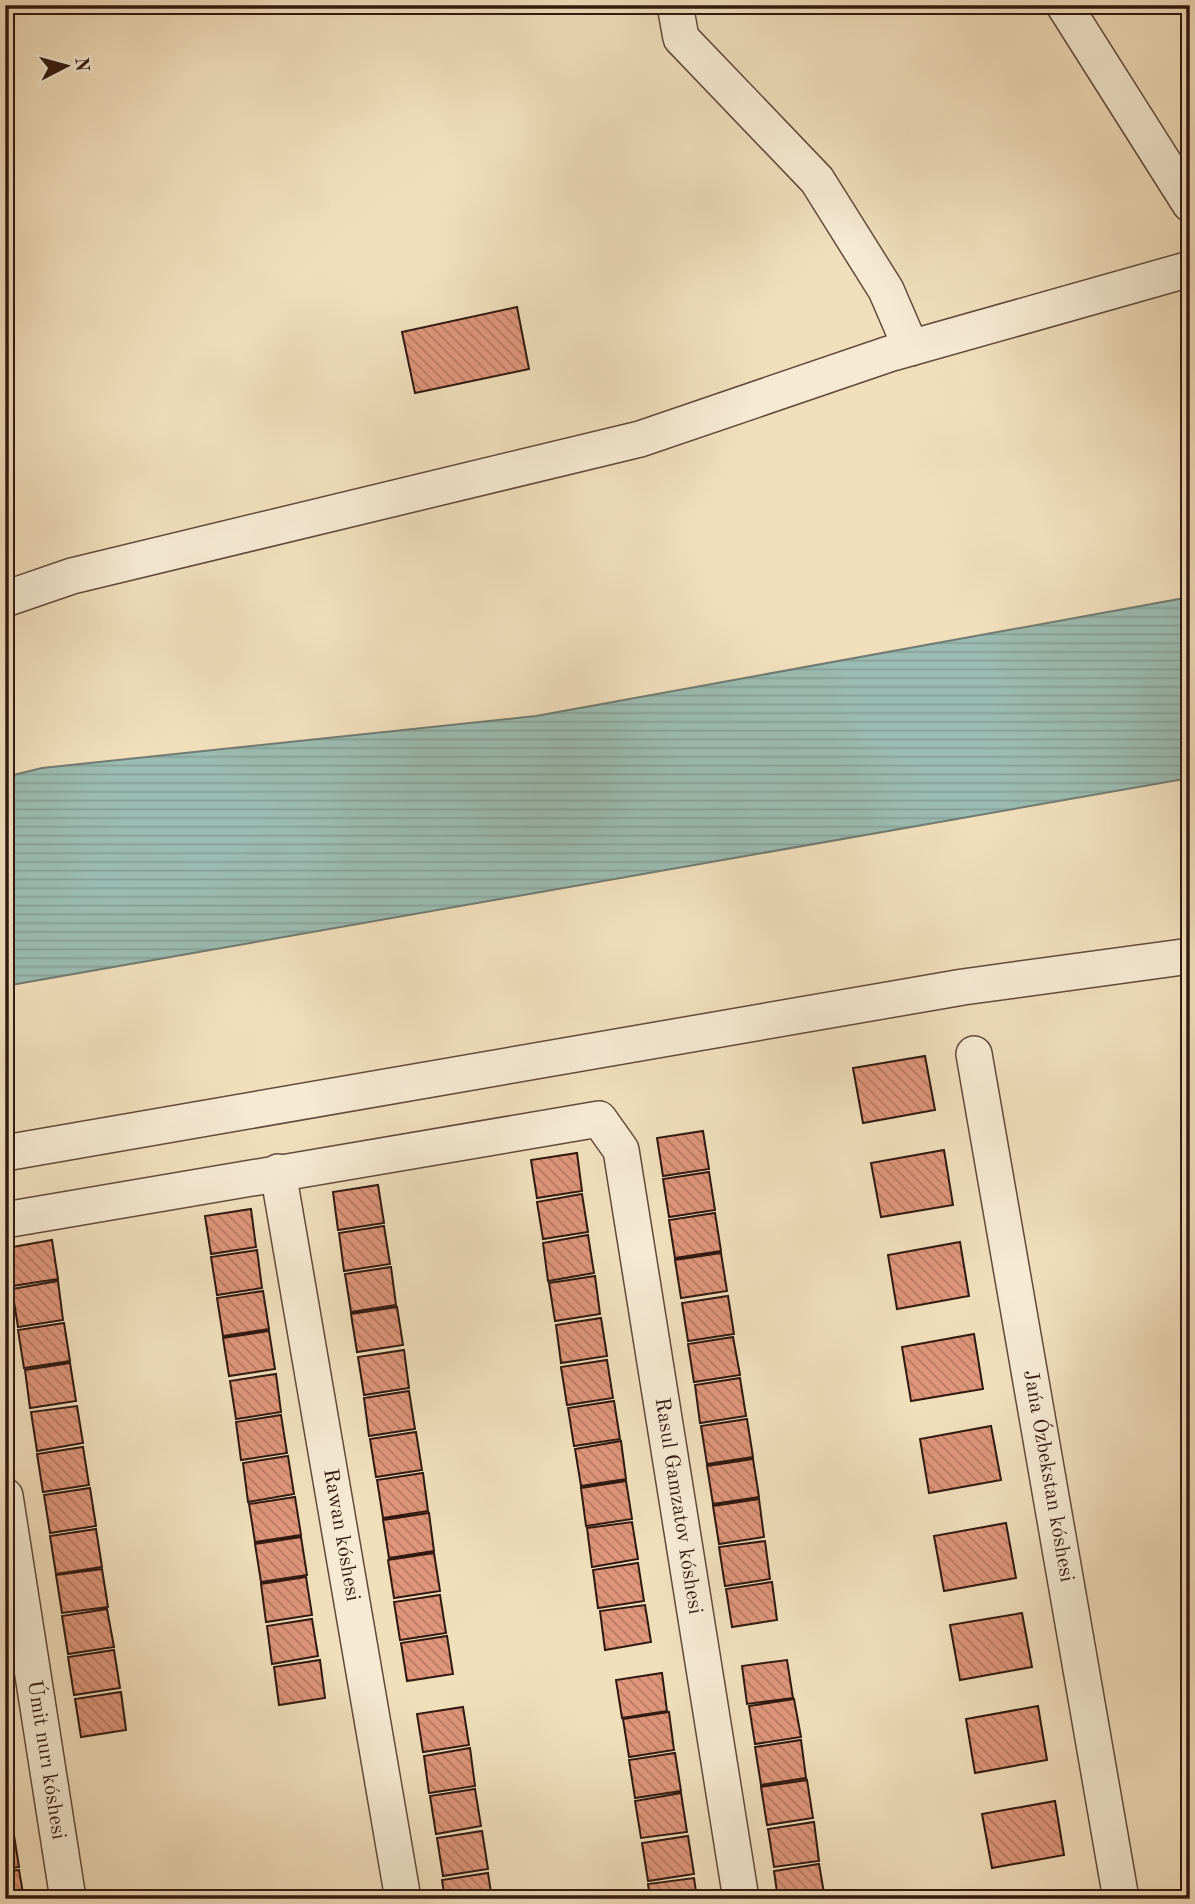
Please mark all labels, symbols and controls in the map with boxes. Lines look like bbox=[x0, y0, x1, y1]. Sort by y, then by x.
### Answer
north arrow bbox=[32, 32, 102, 102]
text: N bbox=[70, 56, 91, 73]
street label: Jańa Ózbekstan kóshesi bbox=[1019, 1367, 1082, 1584]
street label: Rasul Gamzatov kóshesi bbox=[650, 1396, 706, 1616]
street label: Rawan kóshesi bbox=[319, 1467, 363, 1603]
street label: Úmit nurı kóshesi bbox=[23, 1678, 74, 1841]

